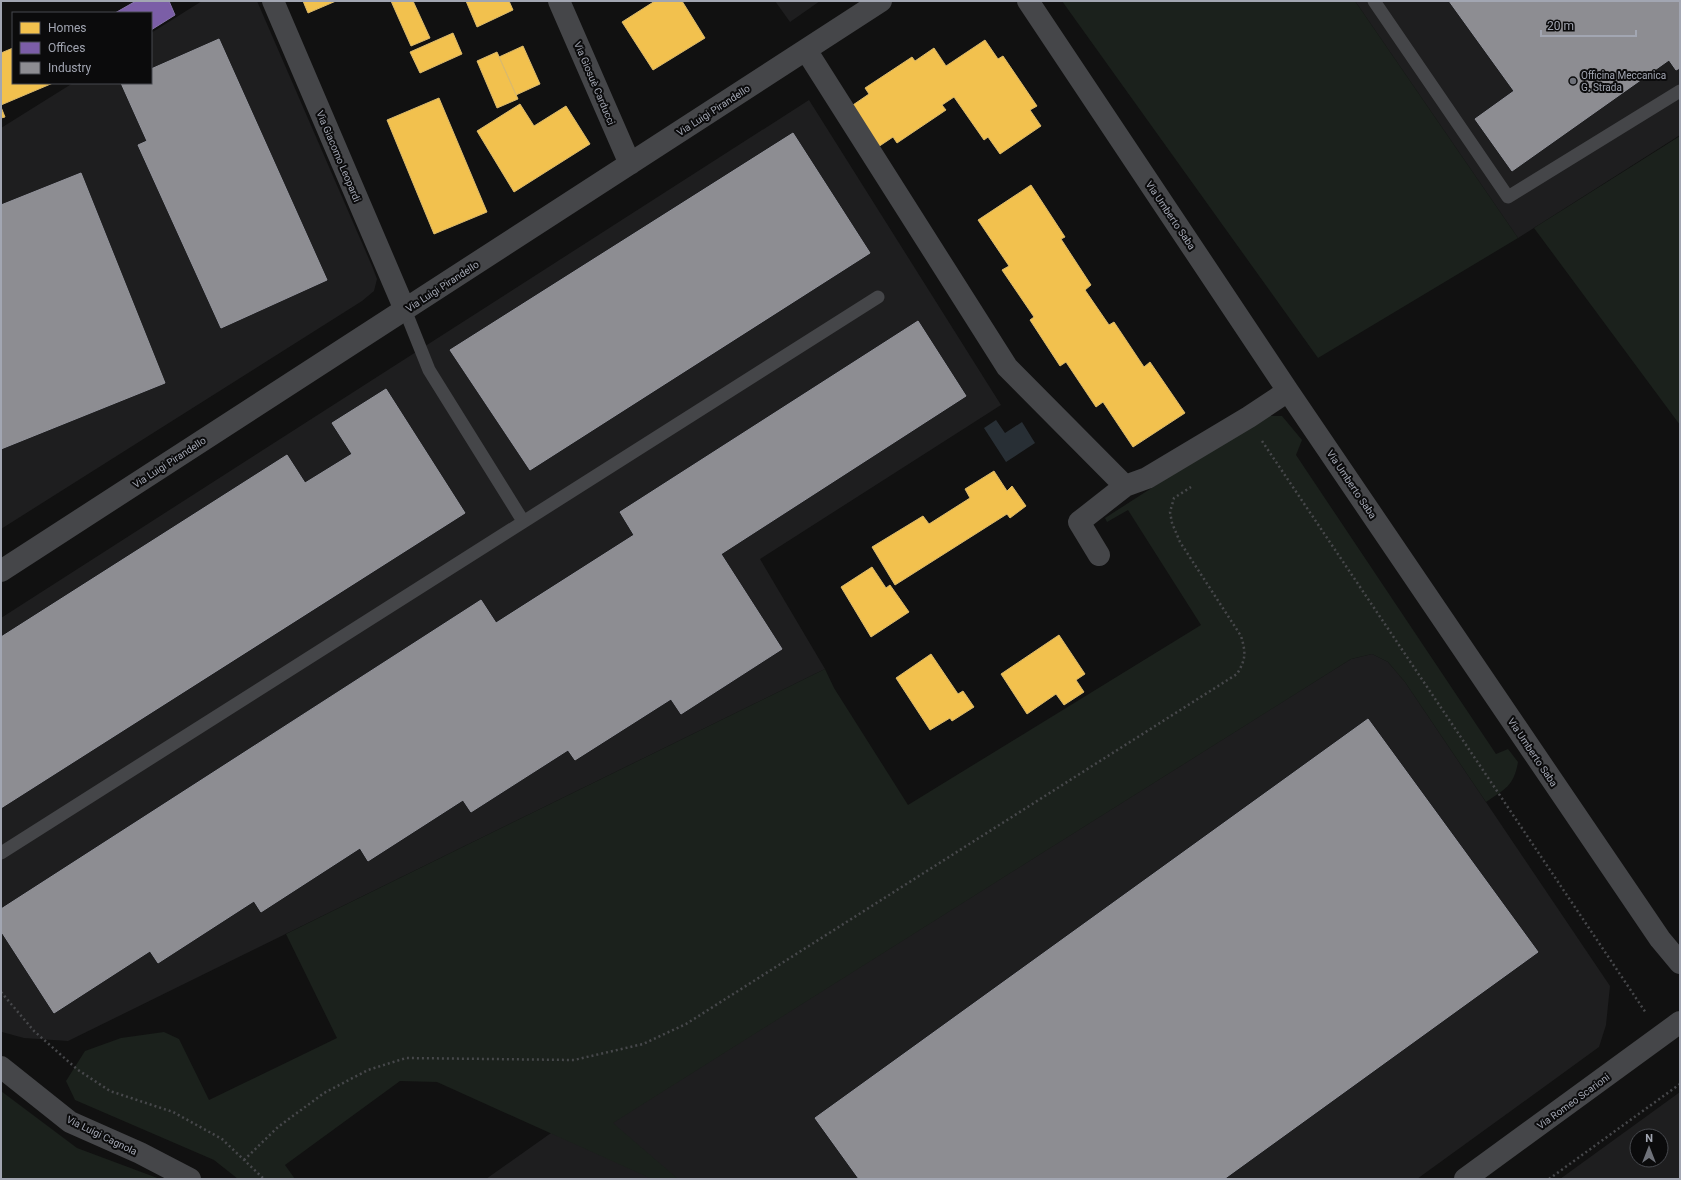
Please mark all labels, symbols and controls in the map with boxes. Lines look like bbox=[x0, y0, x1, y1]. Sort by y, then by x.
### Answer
legend bbox=[12, 12, 152, 84]
scale bar bbox=[1541, 12, 1636, 38]
text: 20 m bbox=[1547, 19, 1574, 33]
text: Homes bbox=[48, 21, 86, 35]
street label: Via Giosuè Carducci bbox=[572, 40, 617, 127]
text: Offices bbox=[48, 41, 85, 55]
text: Industry bbox=[48, 61, 92, 75]
place label: Officina Meccanica G. Strada bbox=[1581, 70, 1666, 93]
marker: Officina Meccanica G. Strada bbox=[1568, 76, 1578, 86]
street label: Via Luigi Pirandello bbox=[675, 83, 752, 138]
street label: Via Giacomo Leopardi bbox=[314, 109, 363, 203]
street label: Via Umberto Saba bbox=[1144, 179, 1198, 252]
street label: Via Luigi Pirandello bbox=[404, 259, 481, 314]
street label: Via Luigi Pirandello bbox=[131, 435, 208, 490]
street label: Via Umberto Saba bbox=[1325, 448, 1379, 521]
street label: Via Umberto Saba bbox=[1506, 716, 1560, 789]
street label: Via Romeo Scarioni bbox=[1535, 1071, 1612, 1131]
street label: Via Luigi Cagnola bbox=[65, 1114, 139, 1157]
north arrow bbox=[1629, 1128, 1669, 1168]
text: N bbox=[1645, 1132, 1653, 1145]

